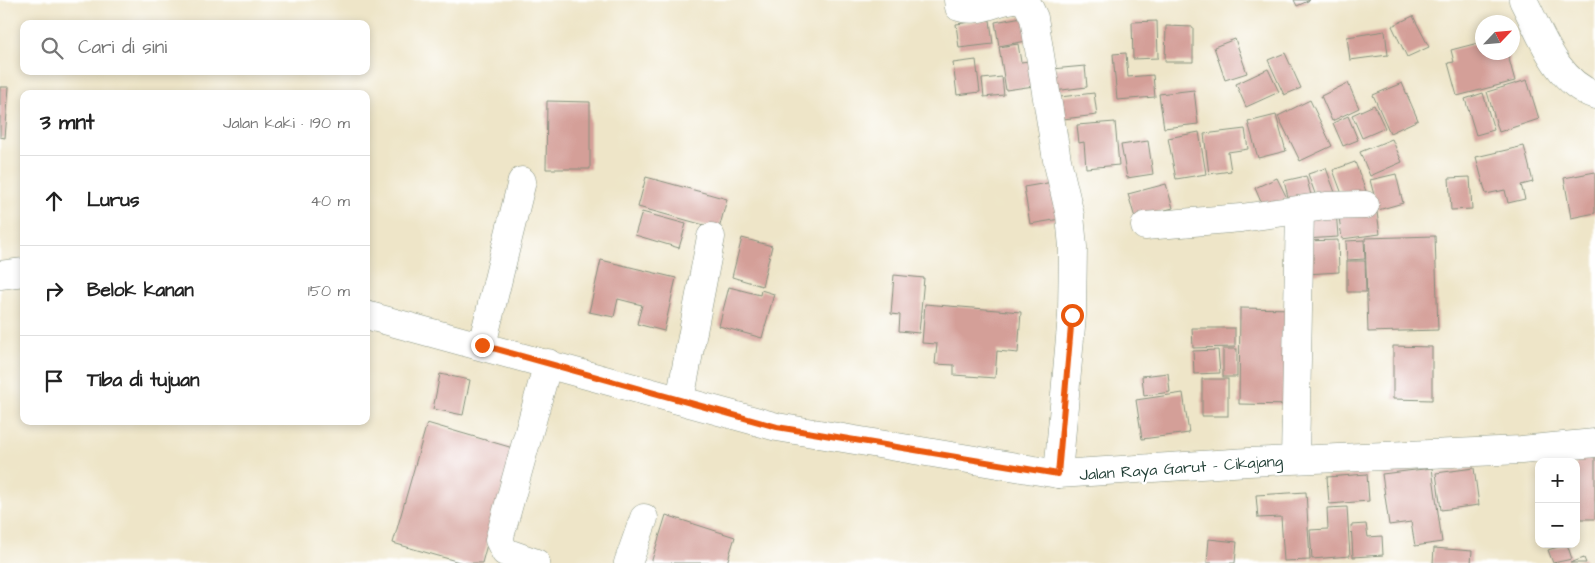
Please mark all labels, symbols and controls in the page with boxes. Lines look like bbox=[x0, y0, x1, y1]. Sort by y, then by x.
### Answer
north arrow bbox=[1475, 15, 1520, 60]
search box bbox=[20, 20, 370, 75]
icon: search bbox=[38, 34, 66, 62]
text: Cari di sini bbox=[78, 34, 167, 61]
text: 3 mnt bbox=[40, 108, 94, 137]
text: Jalan kaki · 190 m bbox=[223, 112, 350, 134]
icon: ahead bbox=[40, 187, 68, 215]
text: Lurus bbox=[87, 187, 139, 214]
text: 40 m bbox=[310, 190, 350, 212]
icon: right bbox=[40, 277, 68, 305]
text: Belok kanan bbox=[87, 277, 194, 304]
text: 150 m bbox=[308, 280, 350, 302]
route start bbox=[1061, 304, 1084, 327]
route end bbox=[471, 334, 494, 357]
icon: arrive bbox=[40, 367, 68, 395]
text: Tiba di tujuan bbox=[87, 367, 199, 394]
street label: Jalan Raya Garut - Cikajang bbox=[1079, 450, 1284, 487]
map controls bbox=[1535, 458, 1580, 548]
button: + bbox=[1535, 458, 1580, 503]
button: − bbox=[1535, 503, 1580, 548]

